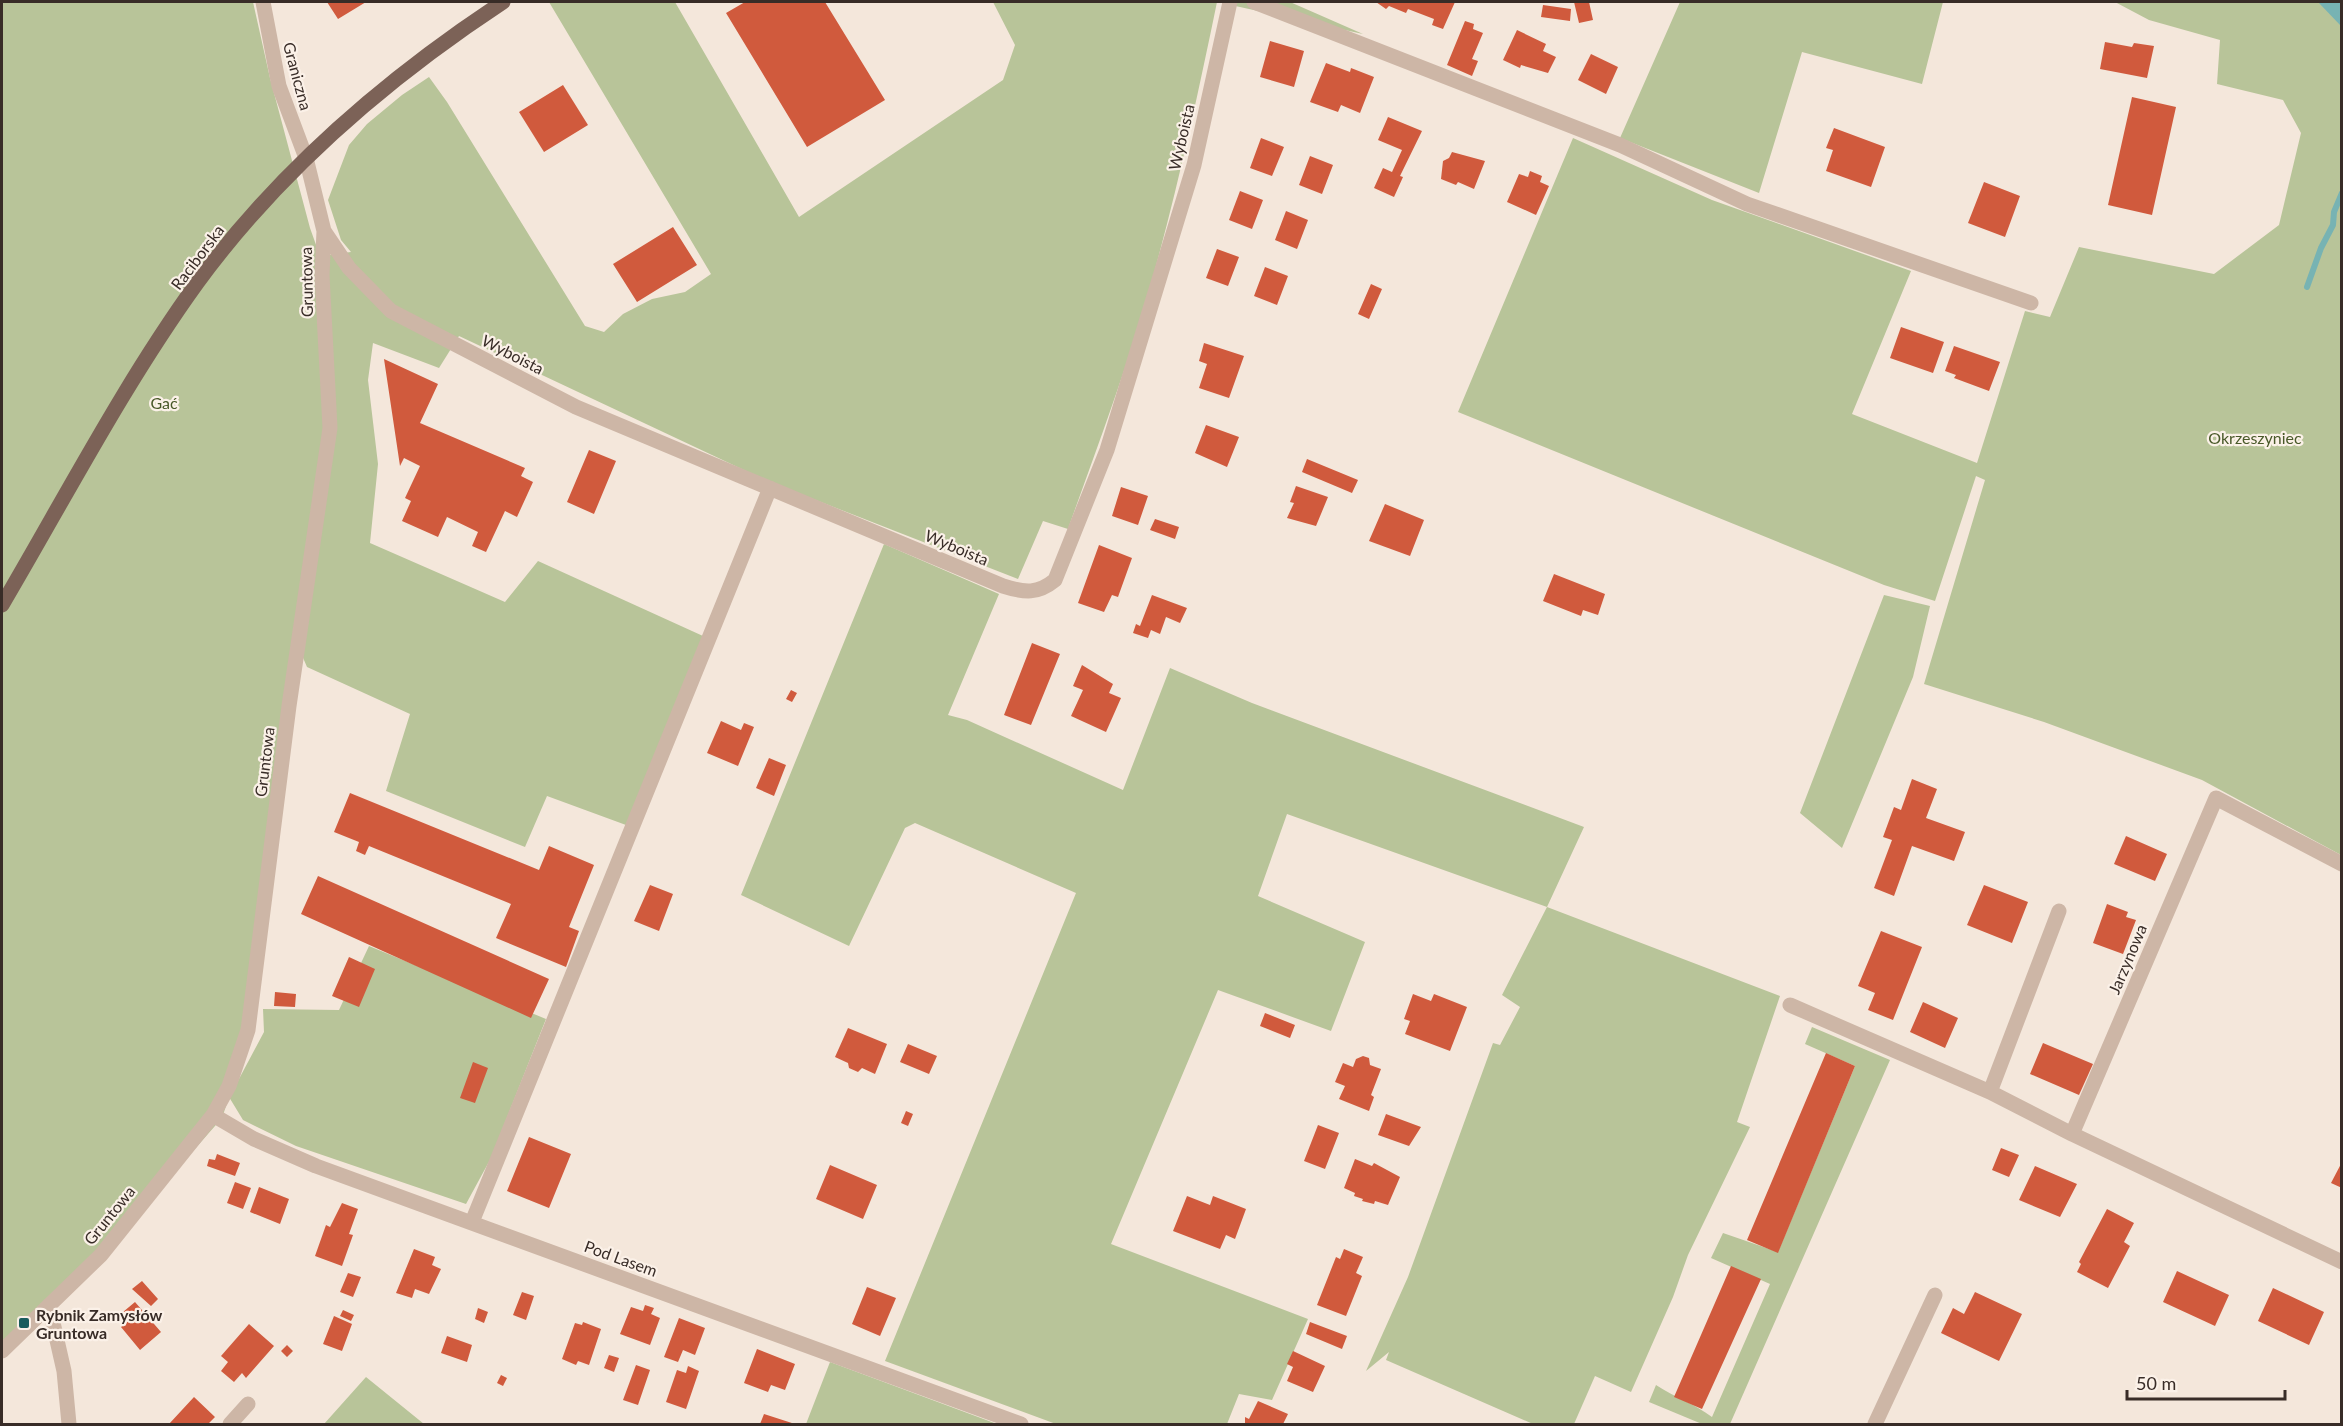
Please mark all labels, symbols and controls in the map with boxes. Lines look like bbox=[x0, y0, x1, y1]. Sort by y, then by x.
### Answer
street label: Graniczna bbox=[280, 40, 316, 112]
street label: Wyboista bbox=[1164, 102, 1198, 172]
street label: Raciborska bbox=[166, 221, 228, 293]
street label: Gruntowa bbox=[296, 247, 316, 317]
street label: Wyboista bbox=[479, 330, 547, 378]
park label: Gać bbox=[150, 393, 178, 412]
park label: Okrzeszyniec bbox=[2208, 428, 2302, 447]
street label: Wyboista bbox=[922, 525, 992, 569]
street label: Gruntowa bbox=[250, 726, 278, 798]
street label: Jarzynowa bbox=[2104, 921, 2150, 997]
street label: Gruntowa bbox=[80, 1182, 138, 1248]
street label: Pod Lasem bbox=[582, 1236, 660, 1280]
place label: Rybnik Zamysłów Gruntowa bbox=[36, 1305, 163, 1342]
marker: Rybnik Zamysłów Gruntowa bbox=[17, 1316, 31, 1330]
scale bar bbox=[2127, 1363, 2284, 1401]
text: 50 m bbox=[2136, 1372, 2176, 1394]

